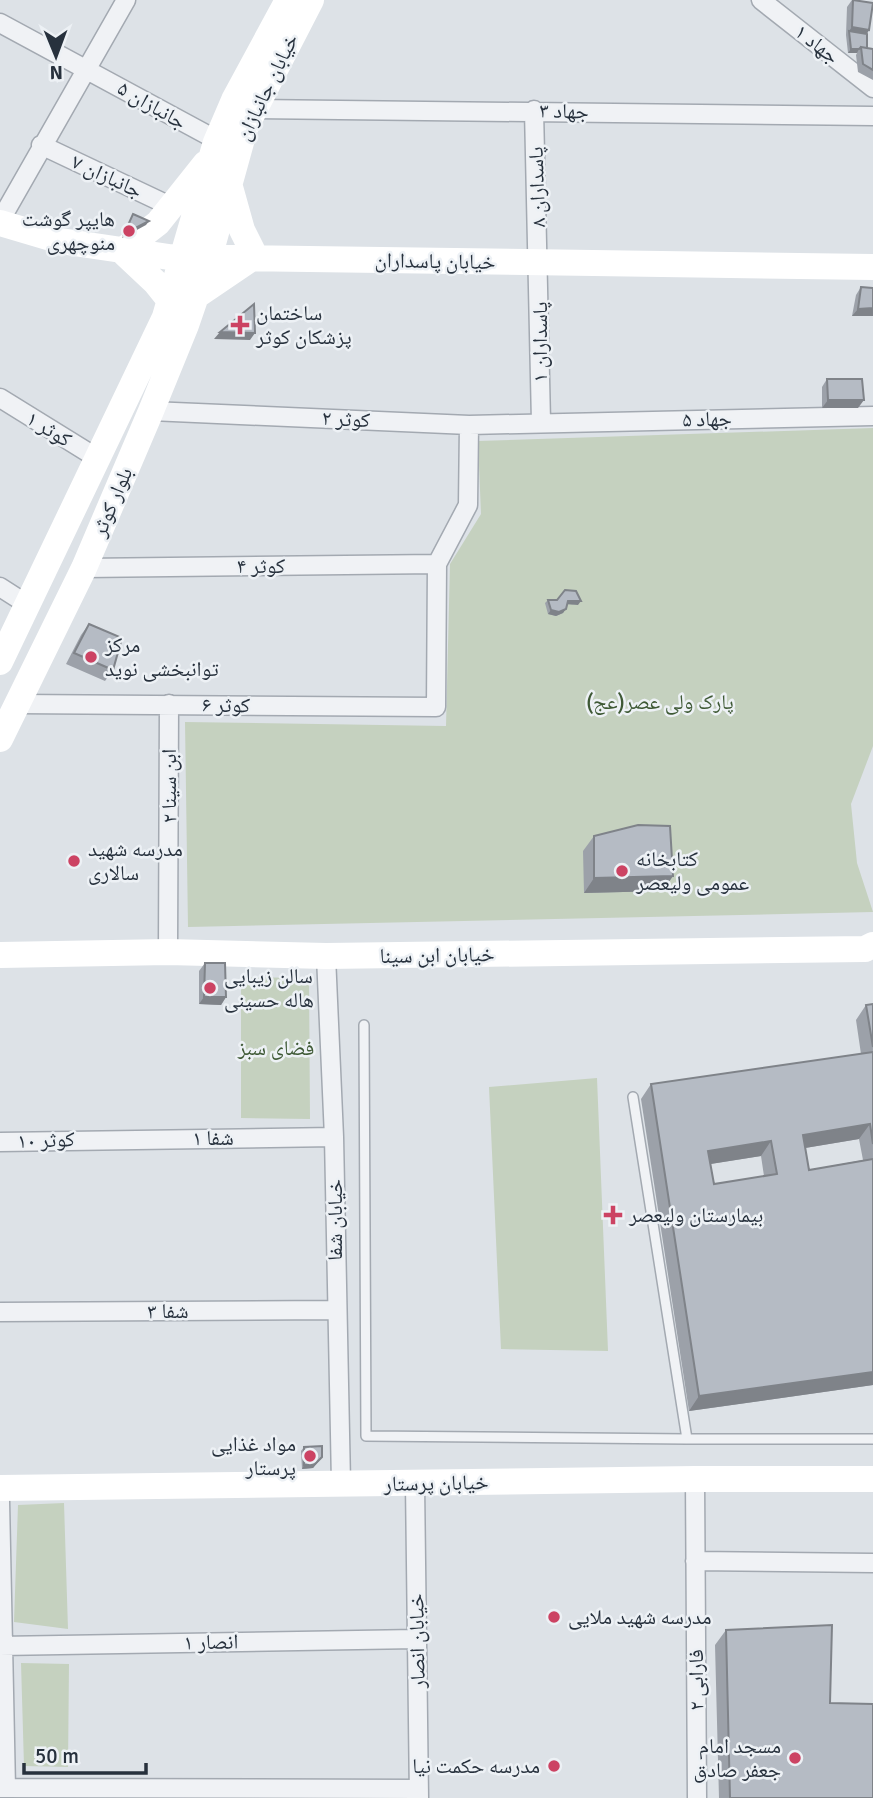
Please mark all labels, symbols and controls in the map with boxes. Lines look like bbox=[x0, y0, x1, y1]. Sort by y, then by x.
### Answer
street label: جهاد ۱ bbox=[790, 19, 844, 69]
north arrow bbox=[21, 21, 91, 91]
street label: خیابان جانبازان bbox=[230, 29, 304, 145]
text: N bbox=[49, 60, 63, 84]
street label: جانبازان ۵ bbox=[113, 75, 191, 135]
street label: جهاد ۳ bbox=[539, 98, 589, 124]
street label: پاسداران ۸ bbox=[523, 146, 551, 228]
street label: جانبازان ۷ bbox=[67, 148, 147, 204]
place label: هایپر گوشت منوچهری bbox=[22, 206, 115, 256]
marker: هایپر گوشت منوچهری bbox=[121, 223, 137, 239]
street label: خیابان پاسداران bbox=[374, 247, 496, 275]
place label: ساختمان پزشکان کوثر bbox=[255, 300, 352, 350]
street label: پاسداران ۱ bbox=[527, 302, 553, 382]
marker: ساختمان پزشکان کوثر bbox=[230, 315, 250, 335]
street label: کوثر ۱ bbox=[22, 405, 77, 453]
street label: کوثر ۲ bbox=[321, 405, 371, 433]
street label: جهاد ۵ bbox=[682, 406, 732, 432]
street label: بلوار کوثر bbox=[85, 463, 138, 541]
street label: کوثر ۴ bbox=[237, 553, 285, 579]
place label: مرکز توانبخشی نوید bbox=[104, 632, 219, 682]
marker: مرکز توانبخشی نوید bbox=[83, 649, 99, 665]
park label: پارک ولی عصر(عج) bbox=[586, 689, 734, 715]
street label: کوثر ۶ bbox=[202, 692, 251, 718]
street label: ابن سینا ۲ bbox=[156, 749, 182, 823]
place label: مدرسه شهید سالاری bbox=[88, 836, 183, 886]
place label: کتابخانه عمومی ولیعصر bbox=[635, 846, 749, 896]
marker: مدرسه شهید سالاری bbox=[66, 853, 82, 869]
marker: کتابخانه عمومی ولیعصر bbox=[614, 863, 630, 879]
street label: خیابان ابن سینا bbox=[379, 941, 495, 969]
place label: سالن زیبایی هاله حسینی bbox=[224, 963, 314, 1013]
marker: سالن زیبایی هاله حسینی bbox=[202, 980, 218, 996]
park label: فضای سبز bbox=[237, 1035, 314, 1061]
street label: شفا ۱ bbox=[192, 1125, 234, 1151]
street label: کوثر ۱۰ bbox=[17, 1126, 76, 1154]
street label: خیابان شفا bbox=[322, 1179, 348, 1261]
place label: بیمارستان ولیعصر bbox=[628, 1202, 763, 1228]
marker: بیمارستان ولیعصر bbox=[603, 1205, 623, 1225]
street label: شفا ۳ bbox=[147, 1298, 189, 1324]
place label: مواد غذایی پرستار bbox=[211, 1431, 296, 1481]
marker: مواد غذایی پرستار bbox=[302, 1448, 318, 1464]
street label: خیابان پرستار bbox=[382, 1469, 489, 1497]
street label: خیابان انصار bbox=[403, 1593, 431, 1690]
place label: مدرسه شهید ملایی bbox=[568, 1604, 712, 1630]
marker: مدرسه شهید ملایی bbox=[546, 1609, 562, 1625]
street label: انصار ۱ bbox=[183, 1629, 239, 1655]
street label: فارابی ۲ bbox=[683, 1649, 709, 1711]
scale bar bbox=[24, 1731, 147, 1775]
place label: مسجد امام جعفر صادق bbox=[694, 1733, 781, 1783]
text: 50 m bbox=[35, 1743, 79, 1769]
marker: مسجد امام جعفر صادق bbox=[787, 1750, 803, 1766]
place label: مدرسه حکمت نیا bbox=[412, 1753, 540, 1779]
marker: مدرسه حکمت نیا bbox=[546, 1758, 562, 1774]

